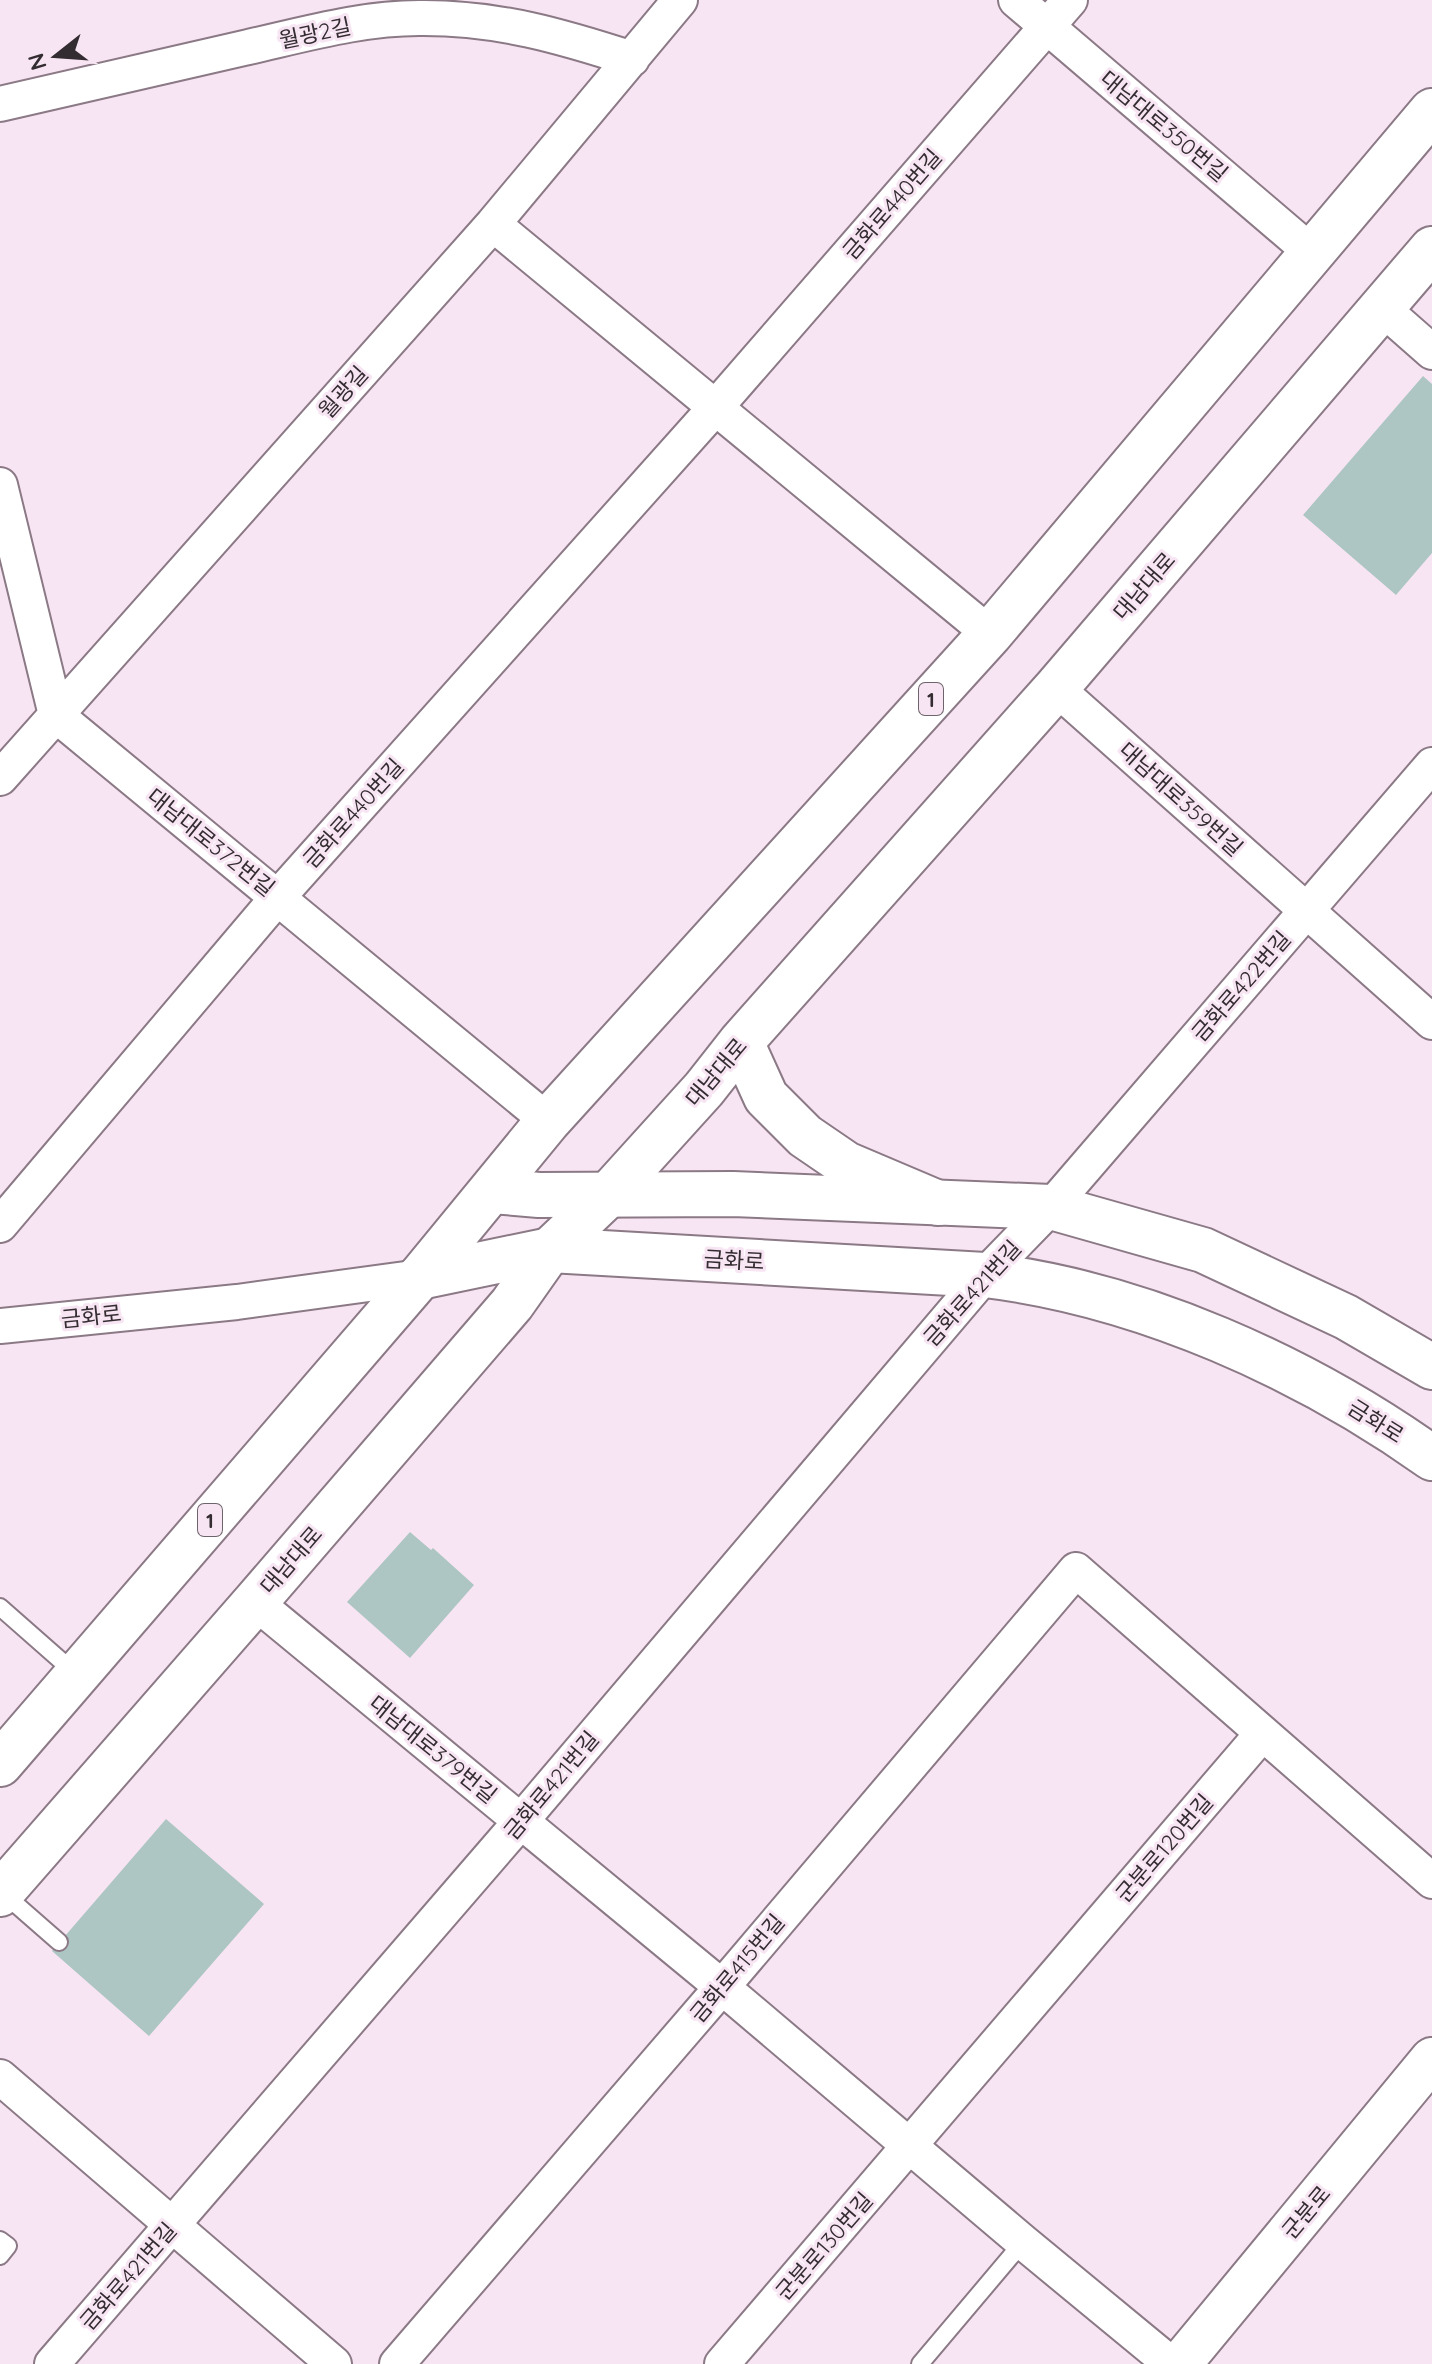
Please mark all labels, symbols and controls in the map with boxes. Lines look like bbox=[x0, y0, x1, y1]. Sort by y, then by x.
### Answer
street label: 월광2길 bbox=[276, 12, 354, 54]
north arrow bbox=[16, 16, 96, 96]
text: N bbox=[21, 50, 53, 74]
street label: 대남대로350번길 bbox=[1094, 64, 1234, 188]
street label: 금화로440번길 bbox=[836, 143, 948, 265]
street label: 월광길 bbox=[312, 360, 374, 424]
street label: 대남대로 bbox=[1107, 546, 1181, 626]
road number: 1 bbox=[919, 683, 943, 715]
street label: 대남대로359번길 bbox=[1113, 736, 1249, 862]
street label: 금화로440번길 bbox=[297, 753, 409, 873]
street label: 대남대로372번길 bbox=[141, 782, 281, 902]
street label: 금화로422번길 bbox=[1185, 925, 1297, 1047]
street label: 대남대로 bbox=[679, 1032, 753, 1112]
street label: 금화로421번길 bbox=[917, 1234, 1027, 1352]
street label: 금화로 bbox=[703, 1244, 765, 1276]
street label: 금화로 bbox=[59, 1299, 123, 1333]
street label: 금화로 bbox=[1343, 1393, 1409, 1449]
road number: 1 bbox=[198, 1504, 222, 1536]
street label: 대남대로 bbox=[254, 1520, 328, 1600]
street label: 대남대로379번길 bbox=[363, 1689, 503, 1809]
street label: 금화로421번길 bbox=[497, 1725, 605, 1845]
street label: 군분로120번길 bbox=[1109, 1788, 1219, 1908]
street label: 금화로415번길 bbox=[684, 1908, 790, 2028]
street label: 군분로 bbox=[1276, 2180, 1336, 2244]
street label: 군분로130번길 bbox=[769, 2186, 879, 2306]
street label: 금화로421번길 bbox=[74, 2217, 182, 2335]

